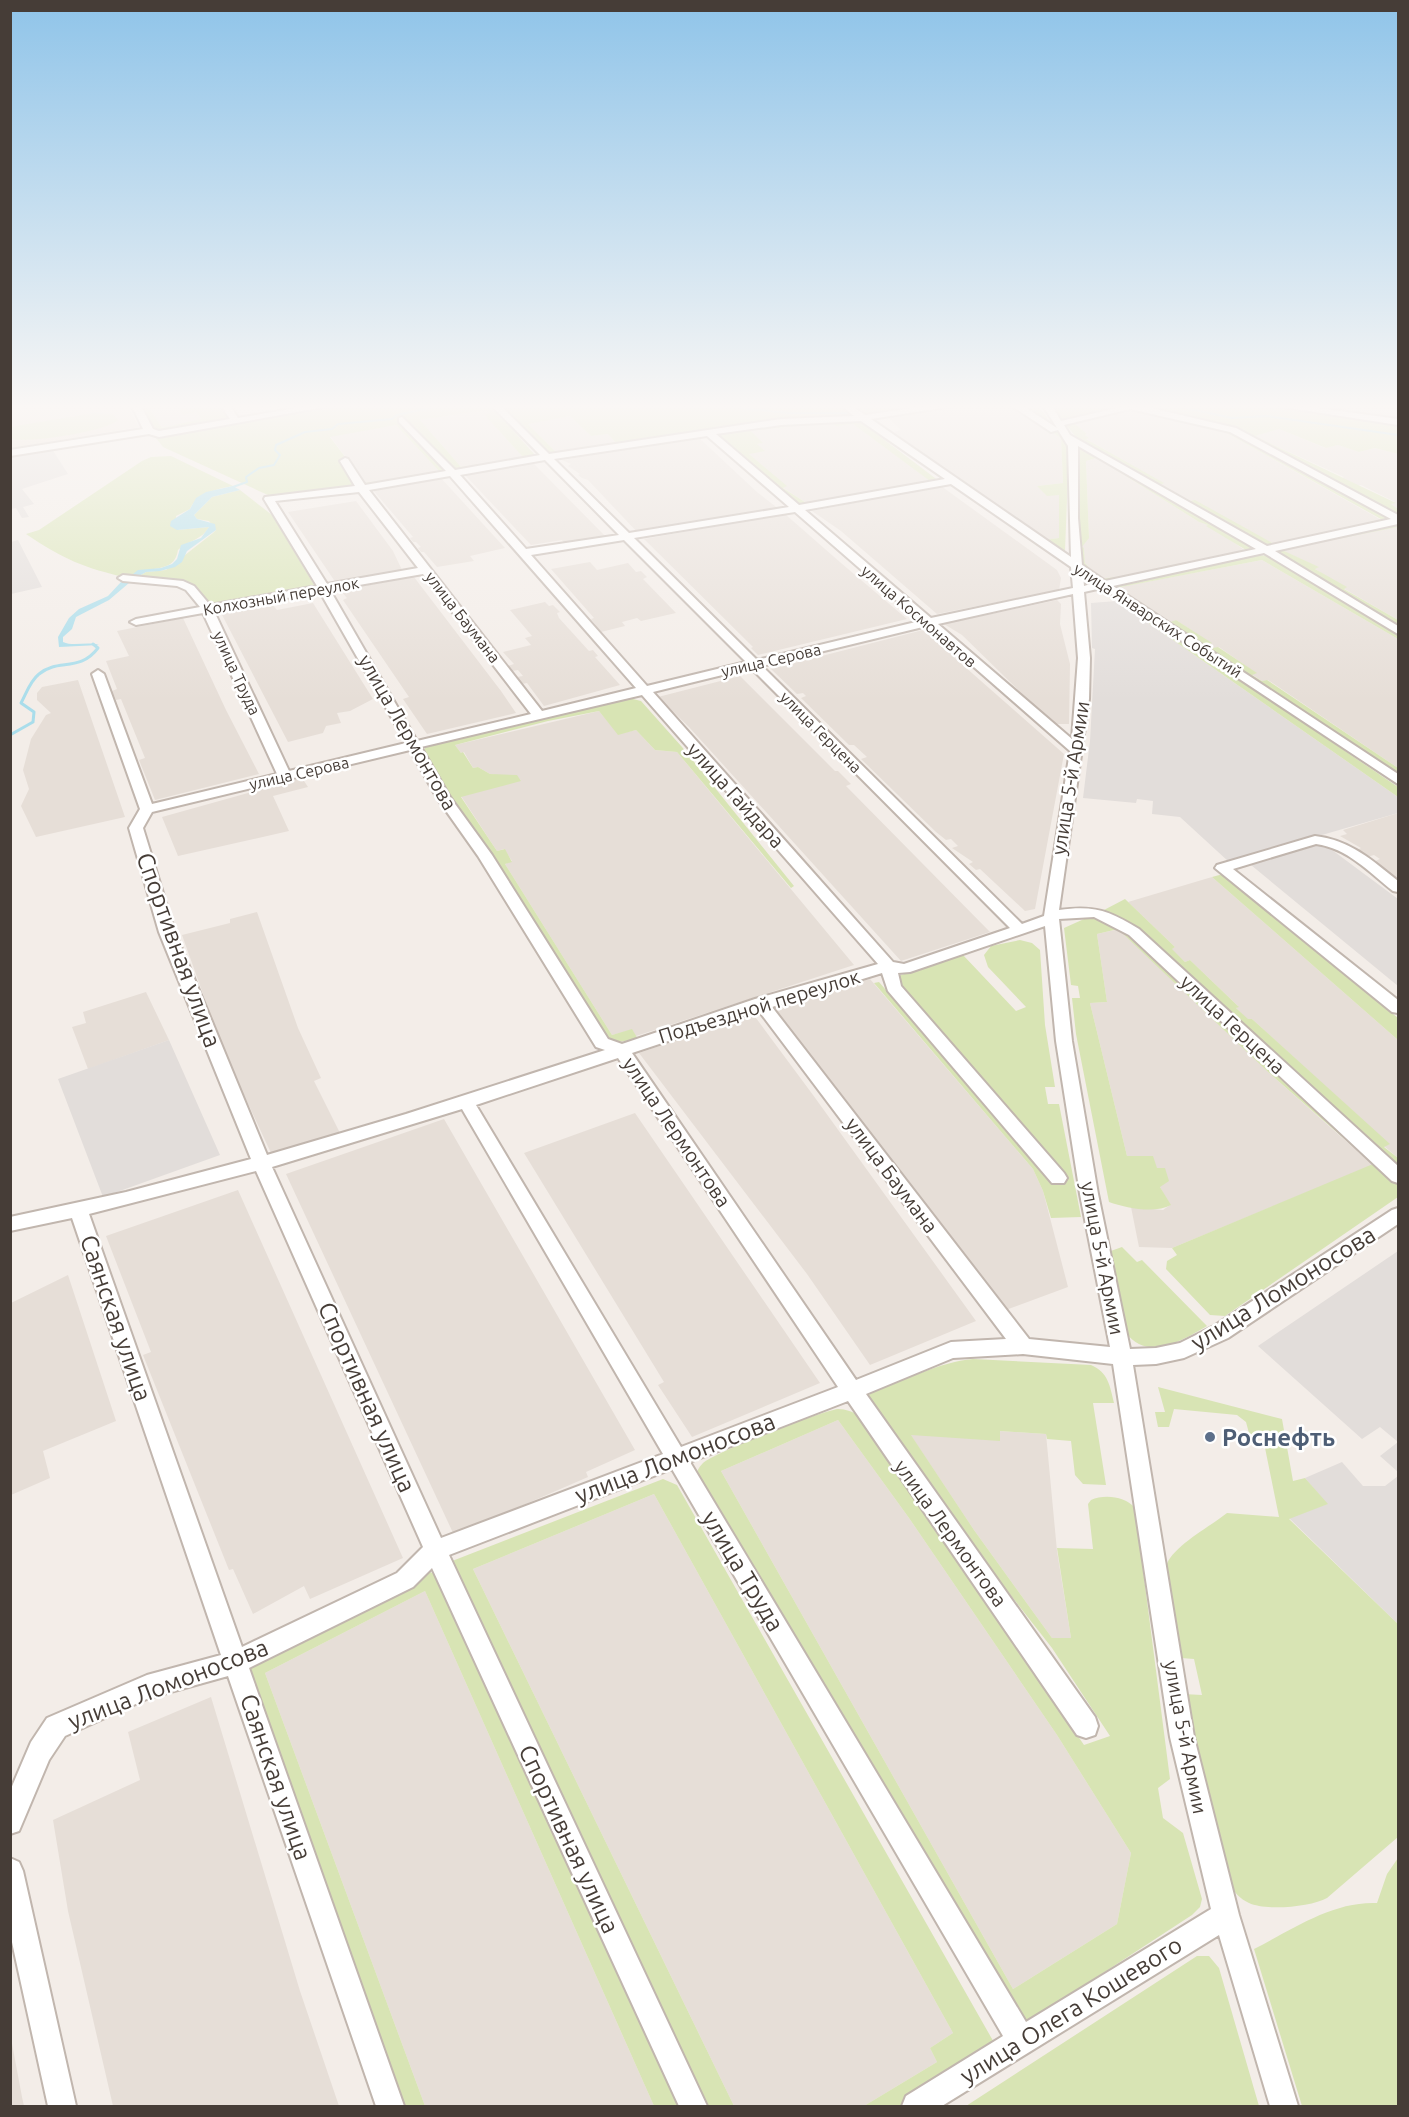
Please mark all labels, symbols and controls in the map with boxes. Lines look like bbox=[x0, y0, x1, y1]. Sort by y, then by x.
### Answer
street label: улица Январских Событий bbox=[1071, 559, 1245, 681]
street label: улица Космонавтов bbox=[858, 561, 980, 671]
street label: улица Баумана bbox=[422, 568, 504, 666]
street label: Колхозный переулок bbox=[202, 573, 360, 619]
street label: улица Труда bbox=[210, 628, 264, 718]
street label: улица Серова bbox=[719, 640, 823, 680]
street label: улица Лермонтова bbox=[354, 650, 462, 814]
street label: улица Герцена bbox=[777, 688, 865, 776]
street label: улица 5-й Армии bbox=[1046, 699, 1094, 857]
street label: улица Гайдара bbox=[683, 738, 789, 852]
street label: улица Серова bbox=[247, 753, 351, 793]
street label: Спортивная улица bbox=[131, 849, 227, 1051]
street label: Подъездной переулок bbox=[656, 964, 862, 1048]
street label: улица Герцена bbox=[1176, 970, 1290, 1078]
street label: улица Лермонтова bbox=[618, 1053, 736, 1211]
street label: улица Баумана bbox=[841, 1113, 943, 1237]
street label: улица 5-й Армии bbox=[1077, 1179, 1129, 1337]
street label: улица Ломоносова bbox=[1186, 1220, 1380, 1356]
street label: Саянская улица bbox=[75, 1231, 157, 1405]
street label: Спортивная улица bbox=[313, 1298, 421, 1496]
street label: улица Ломоносова bbox=[571, 1407, 779, 1509]
place label: Роснефть bbox=[1222, 1424, 1335, 1451]
marker: Роснефть bbox=[1203, 1430, 1217, 1444]
street label: улица Лермонтова bbox=[890, 1455, 1012, 1611]
street label: улица Труда bbox=[697, 1506, 789, 1636]
street label: улица Ломоносова bbox=[64, 1633, 272, 1735]
street label: улица 5-й Армии bbox=[1160, 1658, 1212, 1816]
street label: Саянская улица bbox=[235, 1690, 317, 1864]
street label: Спортивная улица bbox=[513, 1740, 625, 1938]
street label: улица Олега Кошевого bbox=[955, 1931, 1187, 2089]

